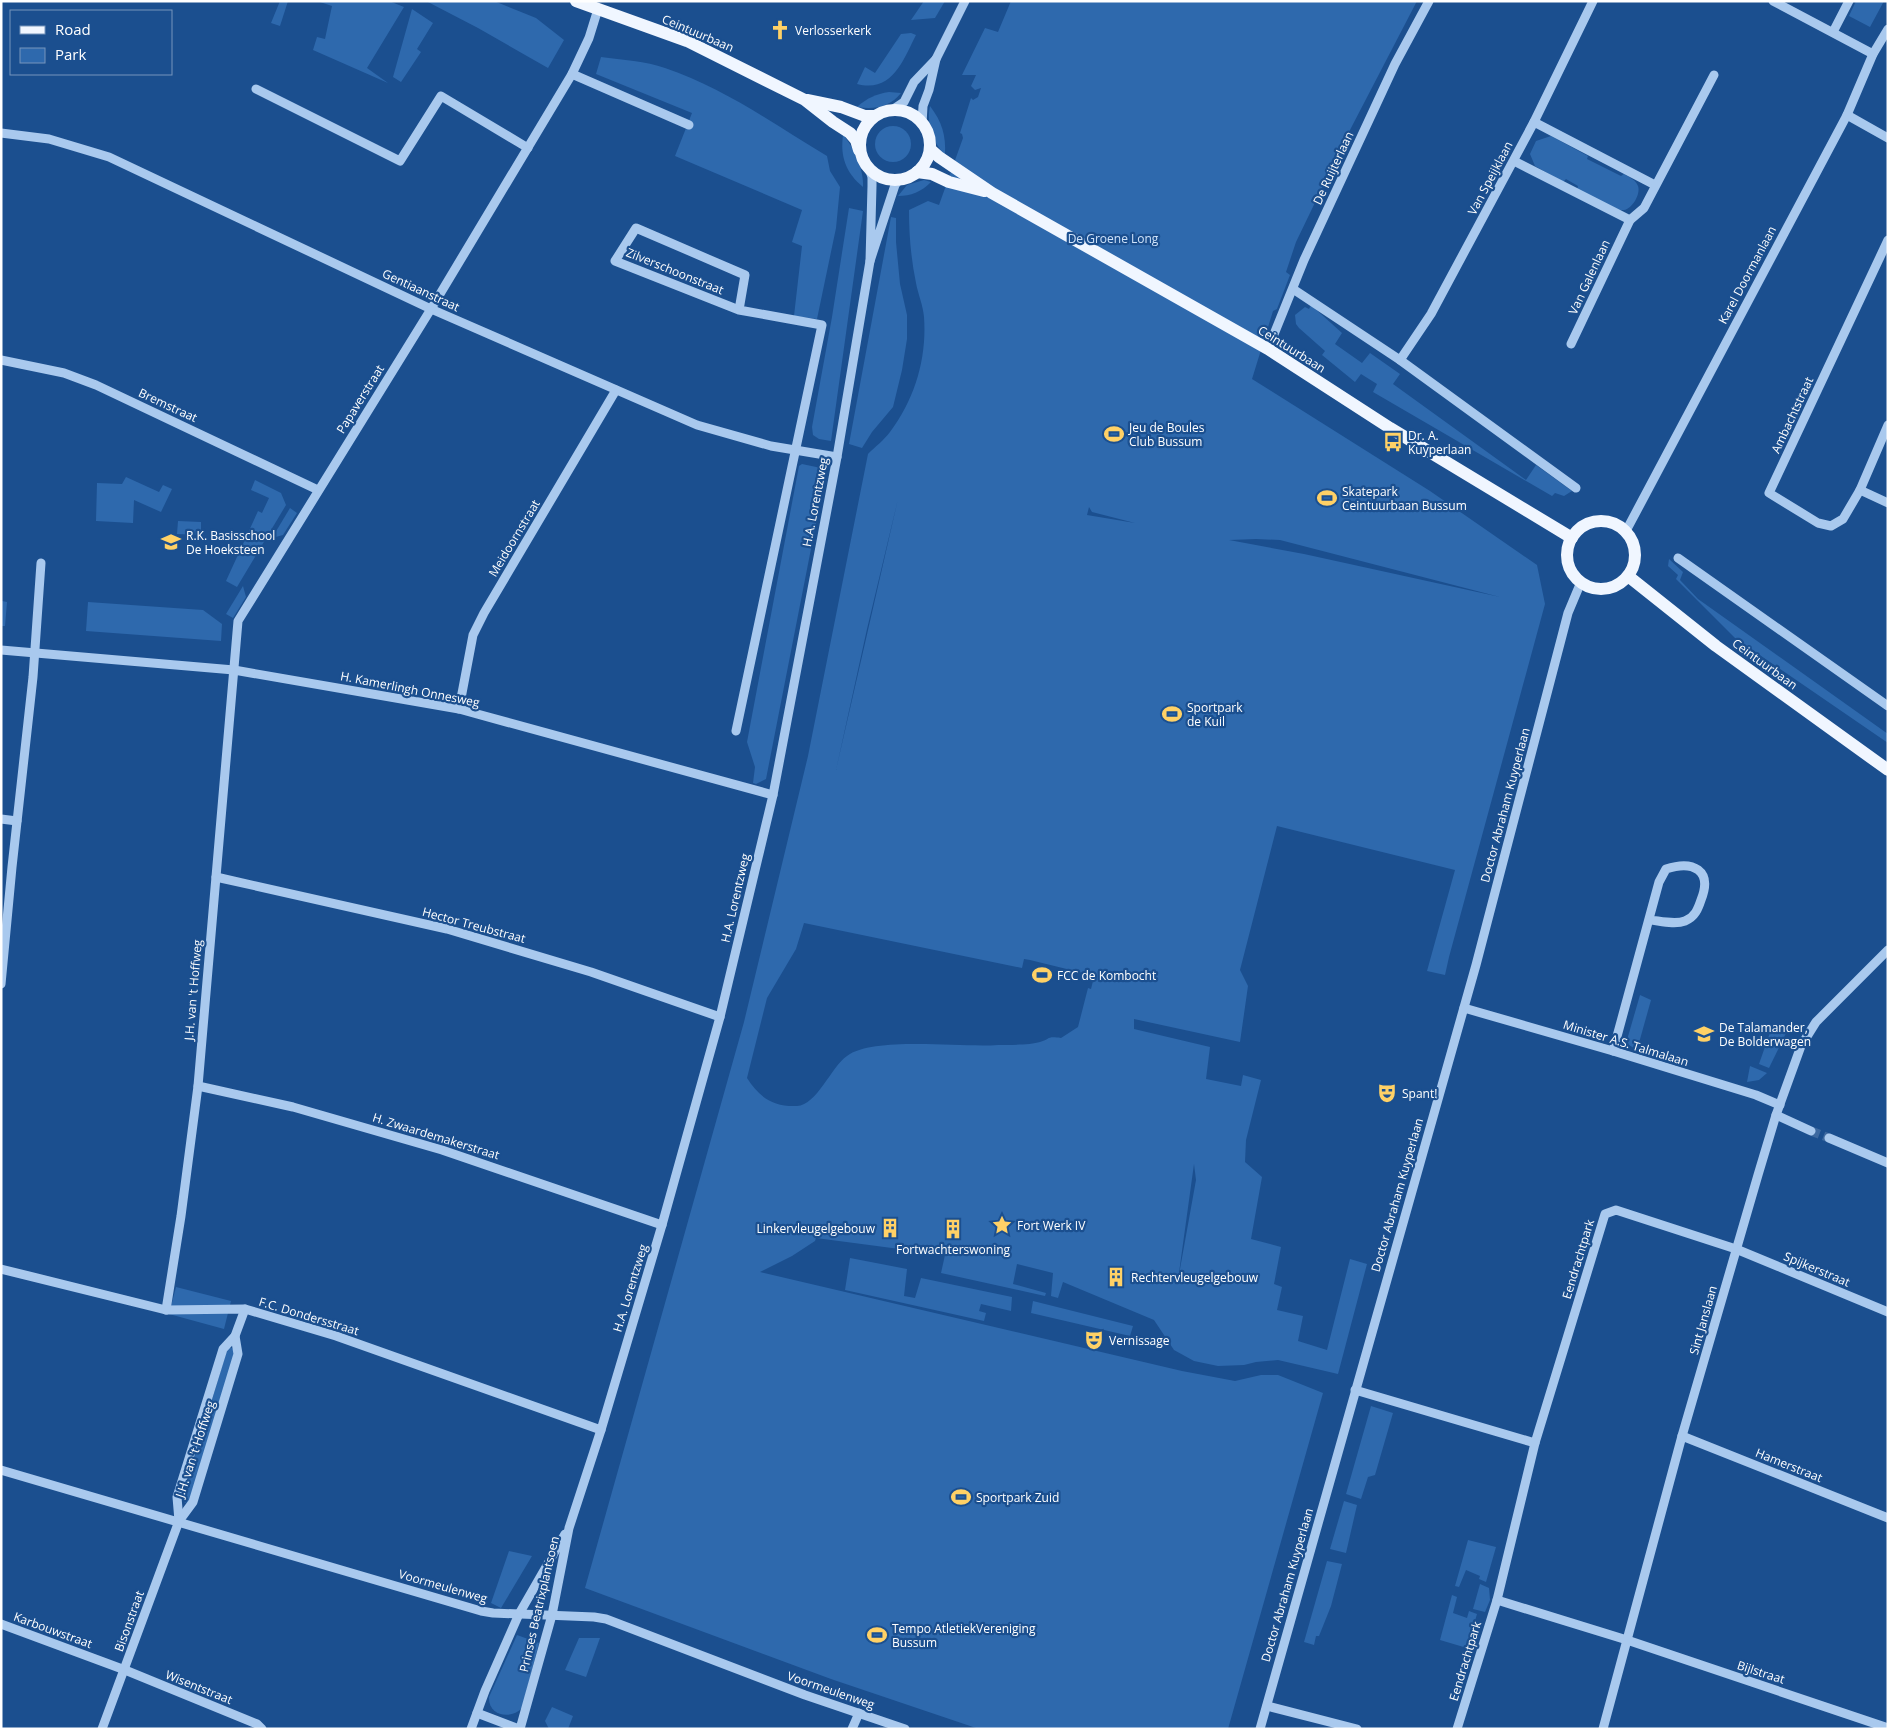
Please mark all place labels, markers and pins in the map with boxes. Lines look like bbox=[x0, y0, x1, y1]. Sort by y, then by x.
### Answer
church icon: Verlosserkerk bbox=[769, 19, 791, 41]
place label: Verlosserkerk bbox=[795, 22, 872, 39]
place label: Jeu de Boules Club Bussum bbox=[1128, 419, 1205, 450]
sports icon: Jeu de Boules Club Bussum bbox=[1103, 423, 1125, 445]
place label: Dr. A. Kuyperlaan bbox=[1408, 427, 1471, 458]
bus stop icon: Dr. A. Kuyperlaan bbox=[1382, 431, 1404, 453]
place label: Skatepark Ceintuurbaan Bussum bbox=[1342, 483, 1467, 514]
sports icon: Skatepark Ceintuurbaan Bussum bbox=[1316, 487, 1338, 509]
place label: R.K. Basisschool De Hoeksteen bbox=[186, 527, 275, 558]
school or university icon: R.K. Basisschool De Hoeksteen bbox=[160, 531, 182, 553]
place label: Sportpark de Kuil bbox=[1187, 699, 1243, 730]
sports icon: Sportpark de Kuil bbox=[1161, 703, 1183, 725]
sports icon: FCC de Kombocht bbox=[1031, 964, 1053, 986]
place label: FCC de Kombocht bbox=[1057, 967, 1156, 984]
place label: De Talamander, De Bolderwagen bbox=[1719, 1019, 1811, 1050]
school or university icon: De Talamander, De Bolderwagen bbox=[1693, 1023, 1715, 1045]
theatre icon: Spant! bbox=[1376, 1082, 1398, 1104]
place label: Spant! bbox=[1402, 1085, 1437, 1102]
place icon: Fort Werk IV bbox=[991, 1214, 1013, 1236]
building icon: Linkervleugelgebouw bbox=[879, 1217, 901, 1239]
place label: Fort Werk IV bbox=[1017, 1217, 1086, 1234]
building icon: Fortwachterswoning bbox=[942, 1218, 964, 1240]
place label: Linkervleugelgebouw bbox=[757, 1220, 876, 1237]
place label: Fortwachterswoning bbox=[896, 1241, 1011, 1258]
building icon: Rechtervleugelgebouw bbox=[1105, 1266, 1127, 1288]
place label: Rechtervleugelgebouw bbox=[1131, 1269, 1259, 1286]
theatre icon: Vernissage bbox=[1083, 1329, 1105, 1351]
place label: Vernissage bbox=[1109, 1332, 1170, 1349]
sports icon: Sportpark Zuid bbox=[950, 1486, 972, 1508]
place label: Sportpark Zuid bbox=[976, 1489, 1059, 1506]
place label: Tempo AtletiekVereniging Bussum bbox=[892, 1620, 1036, 1651]
sports icon: Tempo AtletiekVereniging Bussum bbox=[866, 1624, 888, 1646]

